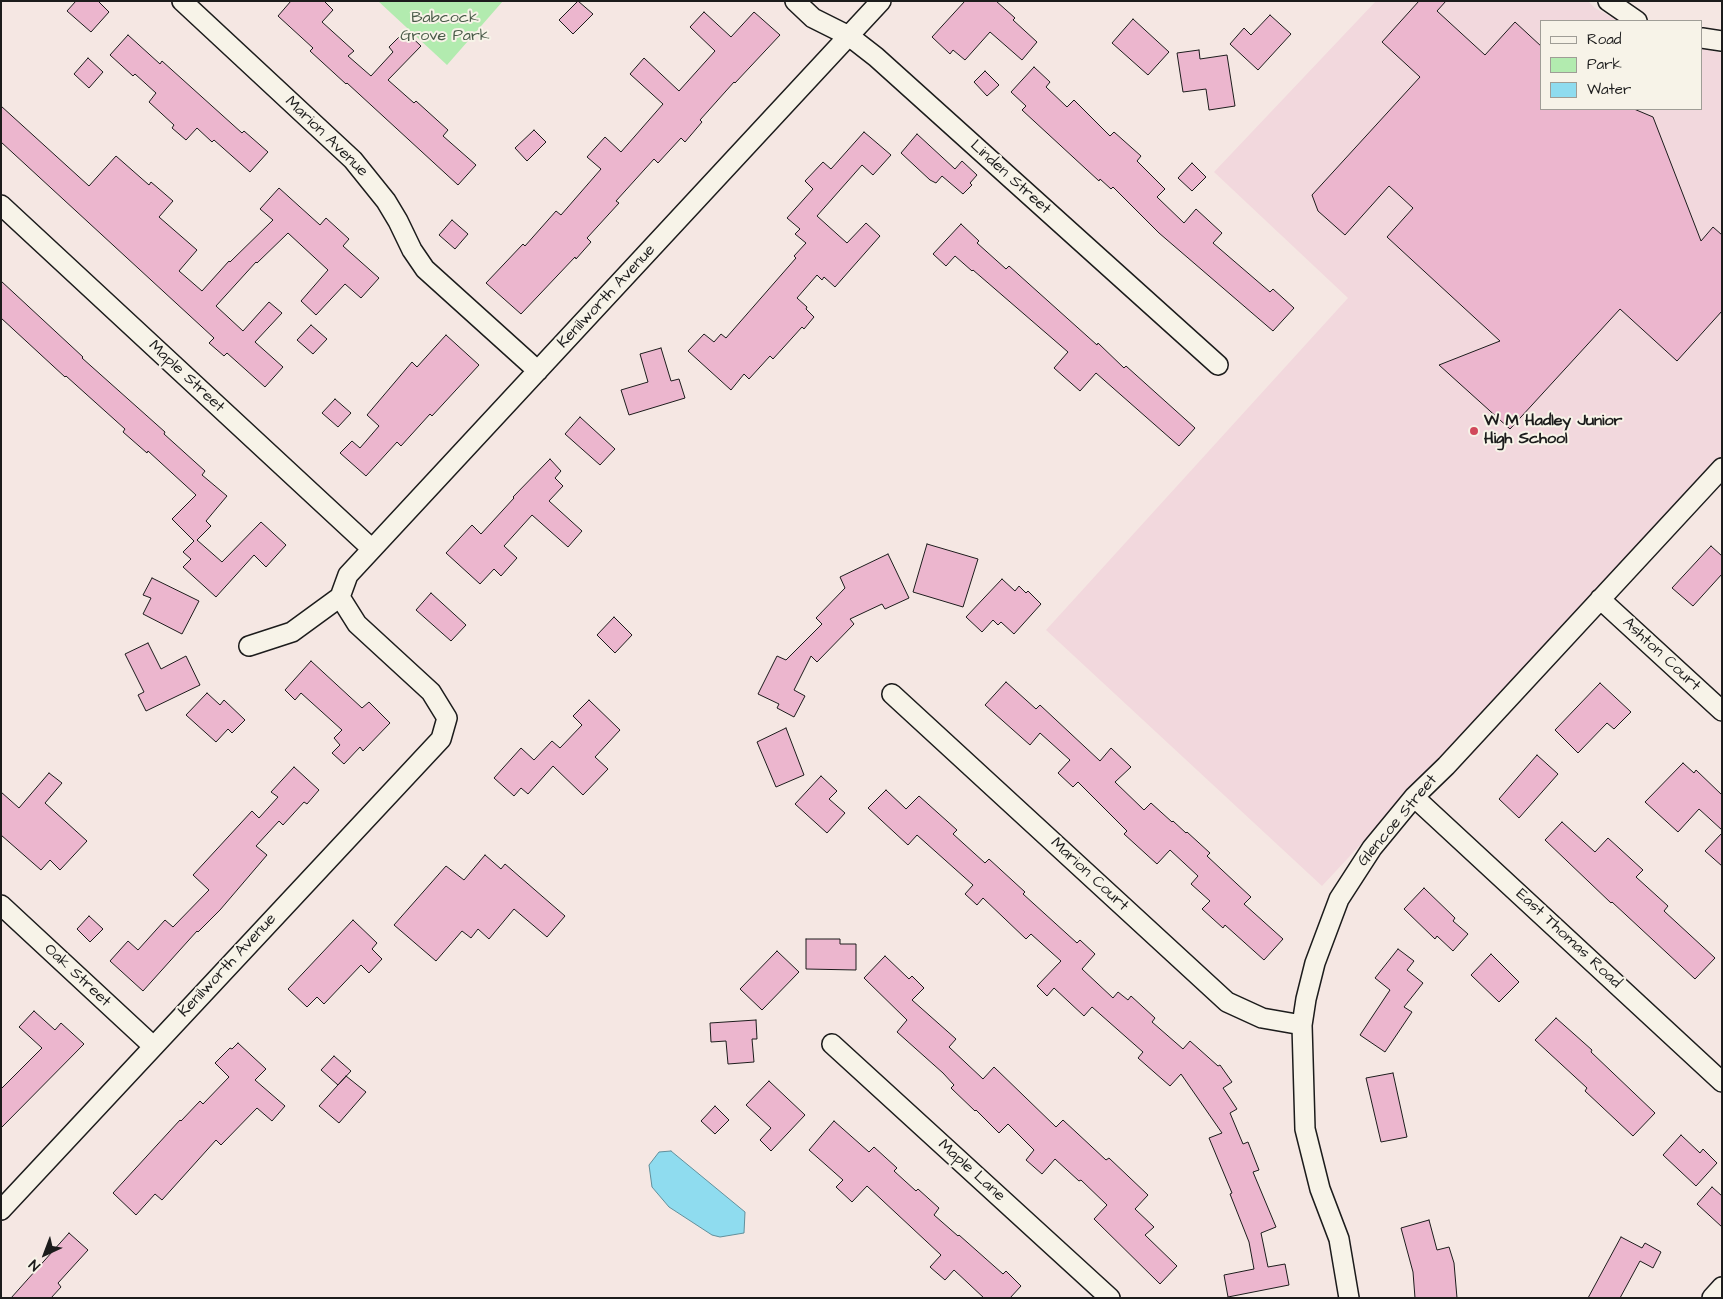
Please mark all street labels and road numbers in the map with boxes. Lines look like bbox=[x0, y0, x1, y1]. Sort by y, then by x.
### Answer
street label: Marion Avenue bbox=[280, 93, 372, 181]
street label: Linden Street bbox=[966, 137, 1054, 219]
street label: Kenilworth Avenue bbox=[554, 241, 660, 353]
street label: Maple Street bbox=[144, 337, 228, 417]
street label: Ashton Court bbox=[1618, 614, 1704, 696]
street label: Glencoe Street bbox=[1354, 771, 1442, 871]
street label: Marion Court bbox=[1046, 834, 1132, 916]
street label: East Thomas Road bbox=[1511, 885, 1625, 993]
street label: Kenilworth Avenue bbox=[175, 910, 281, 1022]
street label: Oak Street bbox=[40, 940, 114, 1012]
street label: Maple Lane bbox=[933, 1136, 1009, 1206]

